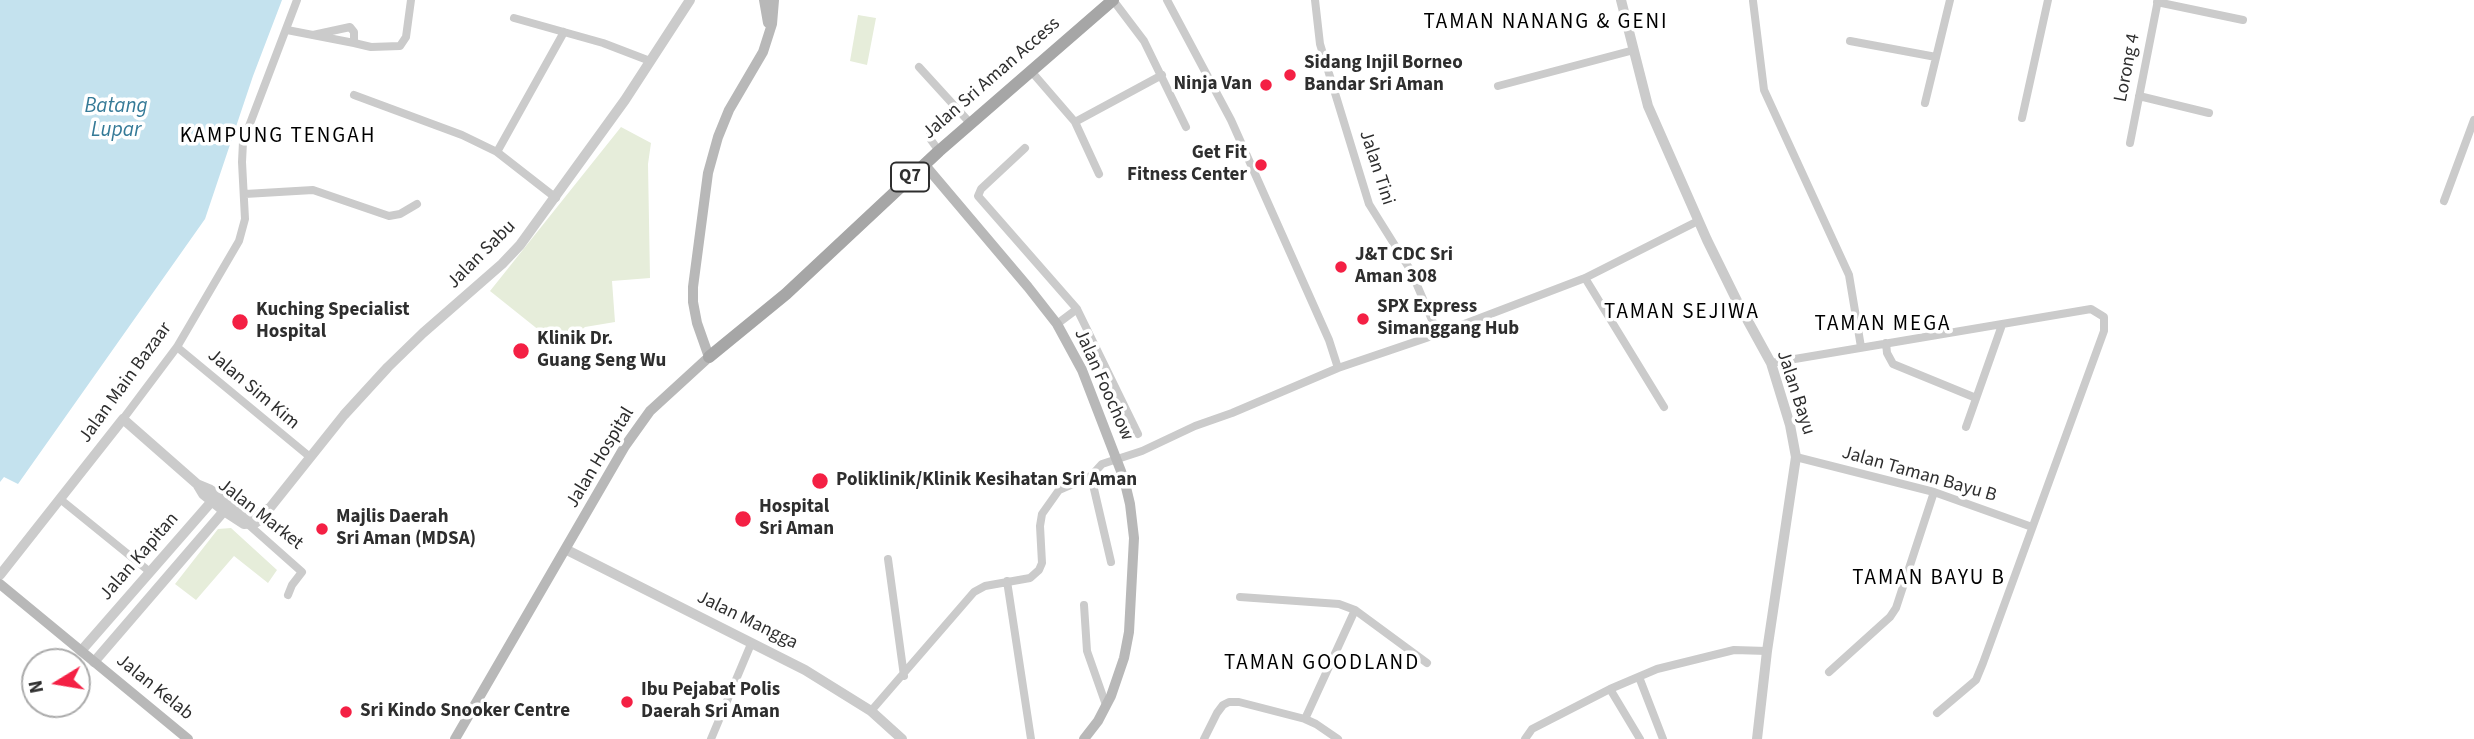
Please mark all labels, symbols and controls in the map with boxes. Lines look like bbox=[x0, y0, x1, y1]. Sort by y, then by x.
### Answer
district label: TAMAN NANANG & GENI bbox=[1426, 10, 1666, 36]
street label: Jalan Sri Aman Access bbox=[919, 13, 1065, 145]
street label: Lorong 4 bbox=[2110, 32, 2146, 104]
place label: Sidang Injil Borneo Bandar Sri Aman bbox=[1304, 53, 1463, 97]
marker: Sidang Injil Borneo Bandar Sri Aman bbox=[1282, 67, 1298, 83]
place label: Ninja Van bbox=[1173, 74, 1252, 96]
marker: Ninja Van bbox=[1258, 77, 1274, 93]
water label: Batang Lupar bbox=[84, 94, 148, 144]
district label: KAMPUNG TENGAH bbox=[181, 124, 375, 150]
street label: Jalan Tini bbox=[1353, 128, 1399, 208]
place label: Get Fit Fitness Center bbox=[1127, 143, 1247, 187]
marker: Get Fit Fitness Center bbox=[1253, 157, 1269, 173]
road number: Q7 bbox=[891, 162, 929, 192]
street label: Jalan Sabu bbox=[443, 216, 521, 294]
place label: J&T CDC Sri Aman 308 bbox=[1355, 245, 1453, 289]
marker: J&T CDC Sri Aman 308 bbox=[1333, 259, 1349, 275]
place label: SPX Express Simanggang Hub bbox=[1377, 297, 1519, 341]
place label: Kuching Specialist Hospital bbox=[256, 300, 409, 344]
district label: TAMAN SEJIWA bbox=[1605, 300, 1759, 326]
marker: SPX Express Simanggang Hub bbox=[1355, 311, 1371, 327]
marker: Kuching Specialist Hospital bbox=[230, 312, 250, 332]
district label: TAMAN MEGA bbox=[1816, 312, 1950, 338]
street label: Jalan Main Bazaar bbox=[75, 318, 177, 448]
street label: Jalan Foochow bbox=[1068, 326, 1138, 444]
place label: Klinik Dr. Guang Seng Wu bbox=[537, 329, 666, 373]
marker: Klinik Dr. Guang Seng Wu bbox=[511, 341, 531, 361]
street label: Jalan Sim Kim bbox=[202, 345, 304, 435]
street label: Jalan Bayu bbox=[1771, 348, 1819, 438]
street label: Jalan Hospital bbox=[562, 403, 640, 513]
street label: Jalan Taman Bayu B bbox=[1839, 442, 1999, 508]
place label: Poliklinik/Klinik Kesihatan Sri Aman bbox=[836, 470, 1137, 492]
marker: Poliklinik/Klinik Kesihatan Sri Aman bbox=[810, 471, 830, 491]
street label: Jalan Market bbox=[213, 475, 307, 555]
place label: Hospital Sri Aman bbox=[759, 497, 834, 541]
place label: Majlis Daerah Sri Aman (MDSA) bbox=[336, 507, 476, 551]
street label: Jalan Kapitan bbox=[96, 508, 184, 606]
marker: Hospital Sri Aman bbox=[733, 509, 753, 529]
marker: Majlis Daerah Sri Aman (MDSA) bbox=[314, 521, 330, 537]
district label: TAMAN BAYU B bbox=[1854, 566, 2004, 592]
street label: Jalan Mangga bbox=[693, 587, 801, 655]
north arrow bbox=[21, 648, 91, 718]
street label: Jalan Kelab bbox=[111, 650, 197, 726]
district label: TAMAN GOODLAND bbox=[1226, 651, 1418, 677]
text: N bbox=[22, 678, 51, 696]
place label: Ibu Pejabat Polis Daerah Sri Aman bbox=[641, 680, 780, 724]
marker: Ibu Pejabat Polis Daerah Sri Aman bbox=[619, 694, 635, 710]
place label: Sri Kindo Snooker Centre bbox=[360, 701, 570, 723]
marker: Sri Kindo Snooker Centre bbox=[338, 704, 354, 720]

